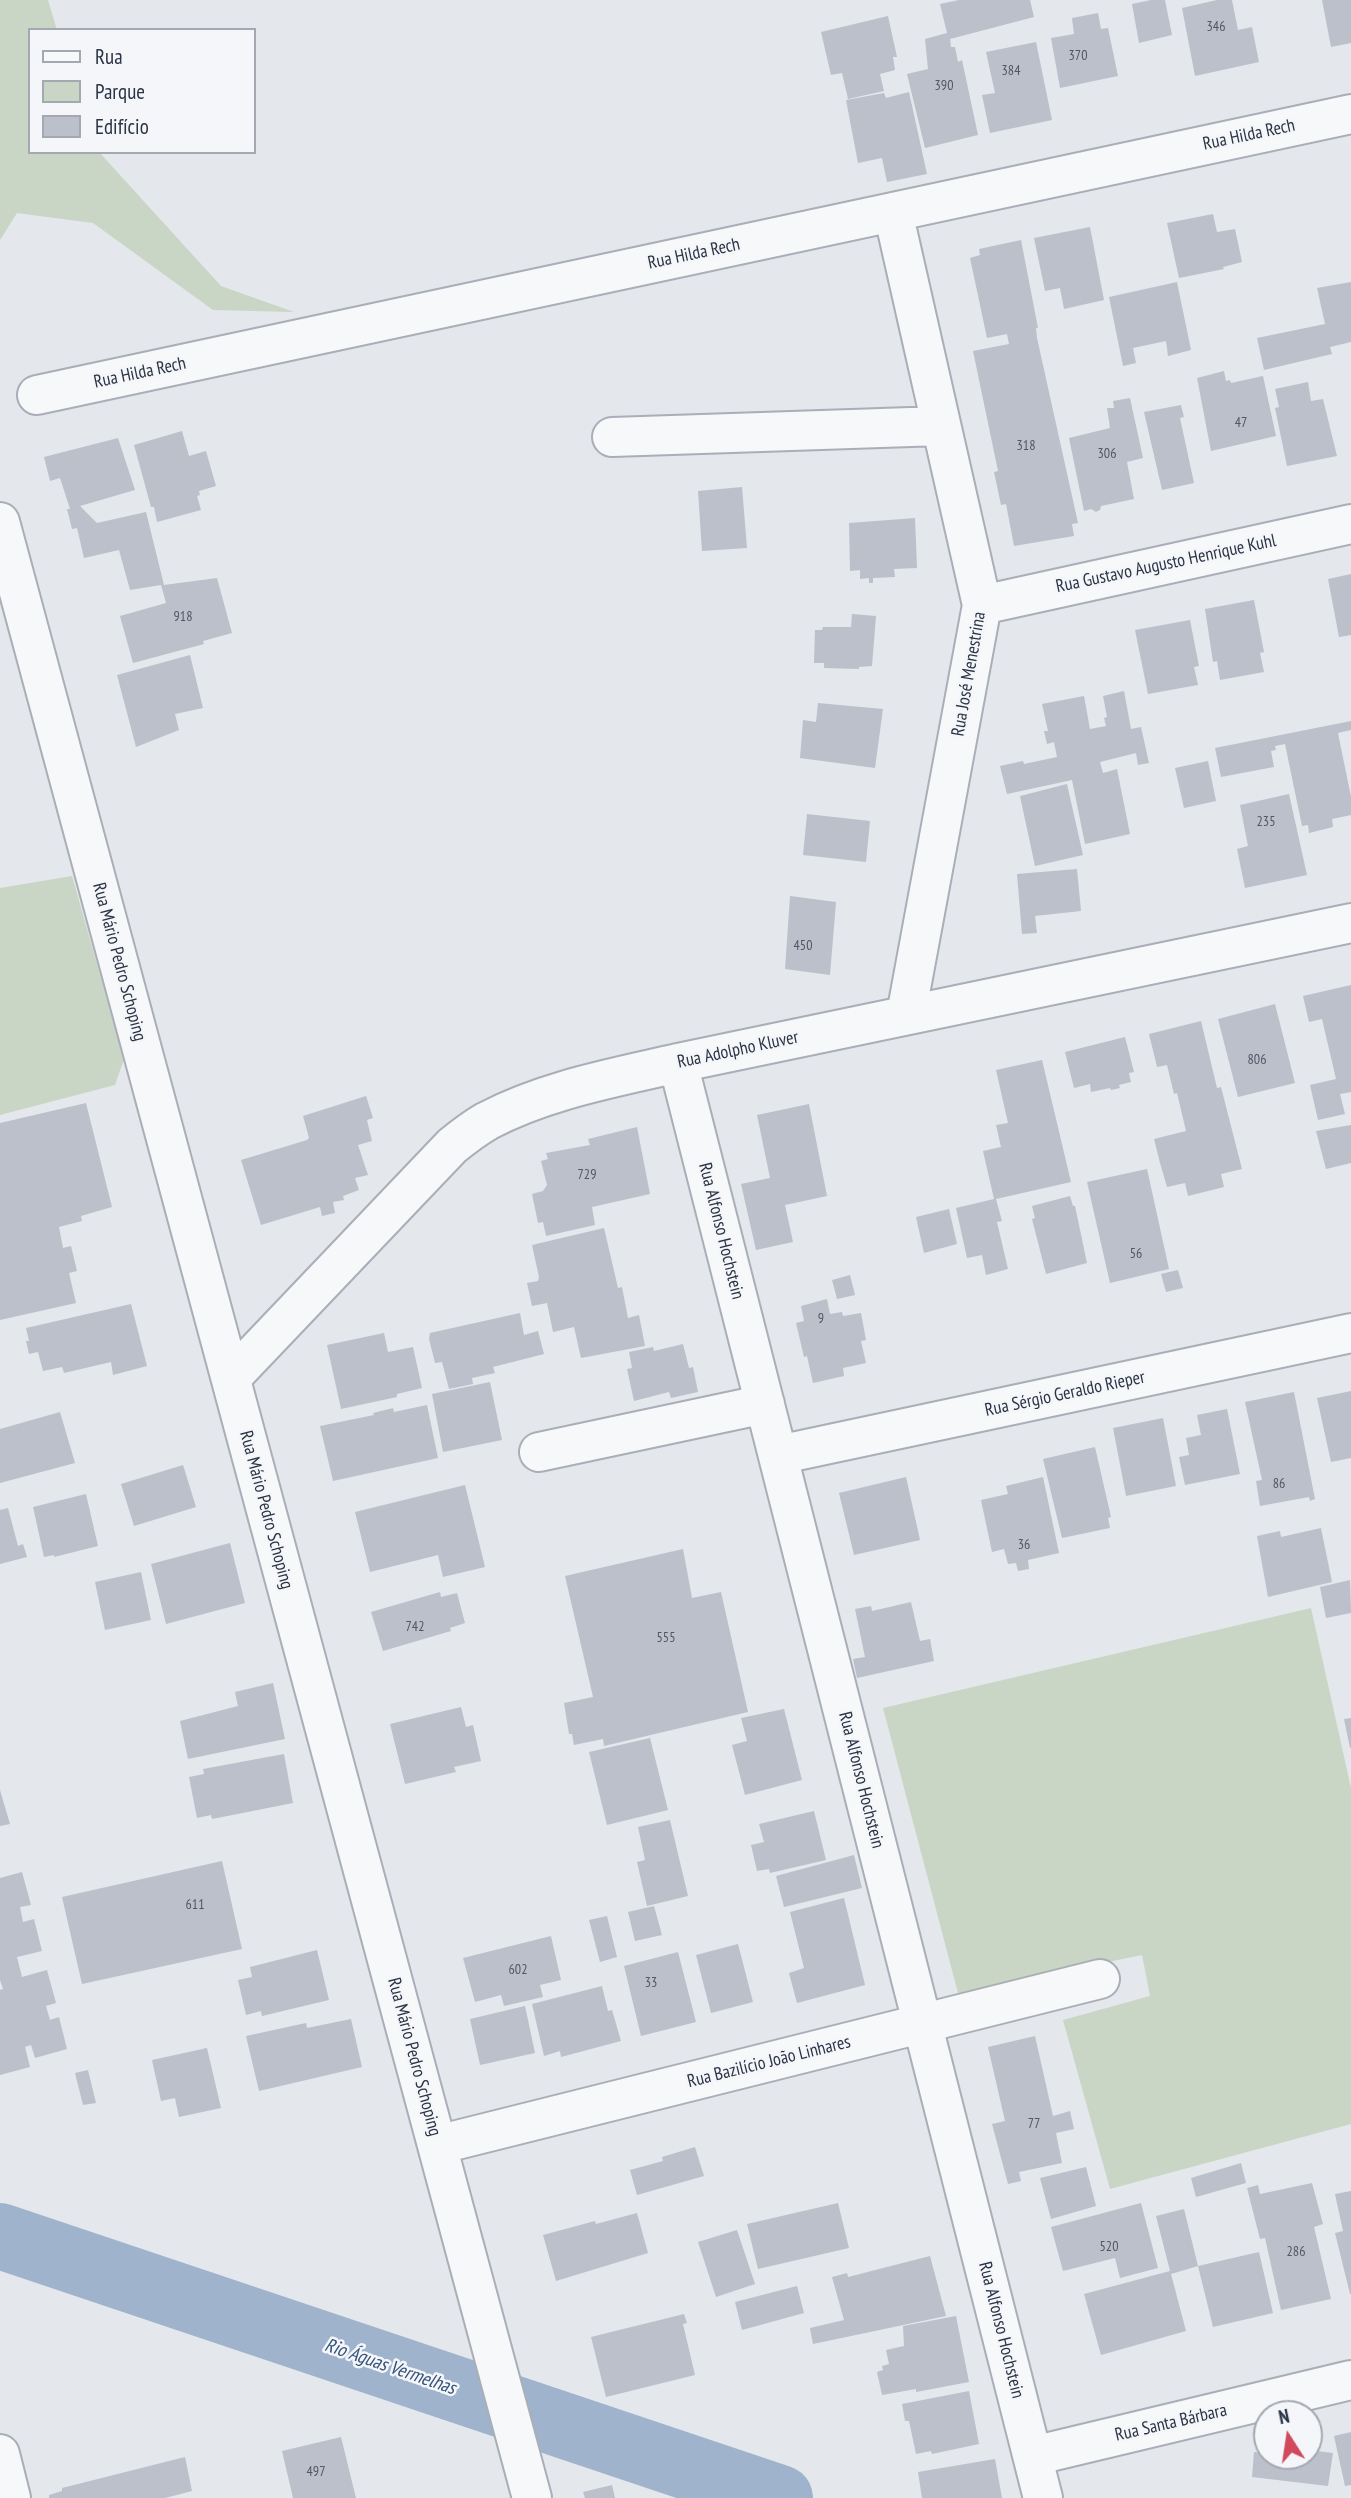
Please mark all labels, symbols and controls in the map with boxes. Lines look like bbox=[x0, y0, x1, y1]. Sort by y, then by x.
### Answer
house number: 346 bbox=[1207, 19, 1225, 35]
legend bbox=[28, 28, 256, 154]
text: Rua bbox=[95, 43, 123, 70]
house number: 370 bbox=[1069, 48, 1087, 64]
house number: 384 bbox=[1002, 63, 1020, 79]
text: Parque bbox=[95, 78, 145, 105]
house number: 390 bbox=[935, 78, 953, 94]
text: Edifício bbox=[95, 113, 149, 140]
street label: Rua Hilda Rech bbox=[1201, 115, 1297, 155]
street label: Rua Hilda Rech bbox=[646, 234, 742, 274]
street label: Rua Hilda Rech bbox=[92, 353, 188, 393]
house number: 47 bbox=[1235, 415, 1247, 431]
house number: 318 bbox=[1017, 438, 1035, 454]
house number: 306 bbox=[1098, 446, 1116, 462]
street label: Rua Gustavo Augusto Henrique Kuhl bbox=[1054, 530, 1278, 598]
house number: 918 bbox=[174, 609, 192, 625]
street label: Rua José Menestrina bbox=[947, 610, 991, 738]
house number: 235 bbox=[1257, 814, 1275, 830]
street label: Rua Mário Pedro Schoping bbox=[87, 880, 151, 1044]
house number: 450 bbox=[794, 938, 812, 954]
street label: Rua Adolpho Kluver bbox=[675, 1027, 801, 1073]
house number: 806 bbox=[1248, 1052, 1266, 1068]
street label: Rua Alfonso Hochstein bbox=[694, 1161, 748, 1301]
house number: 729 bbox=[578, 1167, 596, 1183]
house number: 56 bbox=[1130, 1246, 1142, 1262]
house number: 9 bbox=[818, 1311, 824, 1327]
street label: Rua Sérgio Geraldo Rieper bbox=[983, 1366, 1147, 1422]
street label: Rua Mário Pedro Schoping bbox=[234, 1428, 298, 1592]
house number: 86 bbox=[1273, 1476, 1285, 1492]
house number: 36 bbox=[1018, 1537, 1030, 1553]
house number: 742 bbox=[406, 1619, 424, 1635]
house number: 555 bbox=[657, 1630, 675, 1646]
street label: Rua Alfonso Hochstein bbox=[834, 1710, 888, 1850]
house number: 611 bbox=[186, 1897, 204, 1913]
house number: 602 bbox=[509, 1962, 527, 1978]
street label: Rua Mário Pedro Schoping bbox=[382, 1975, 446, 2139]
house number: 33 bbox=[645, 1975, 657, 1991]
street label: Rua Bazilício João Linhares bbox=[685, 2031, 853, 2093]
house number: 77 bbox=[1028, 2116, 1040, 2132]
house number: 520 bbox=[1100, 2239, 1118, 2255]
house number: 286 bbox=[1287, 2244, 1305, 2260]
street label: Rua Alfonso Hochstein bbox=[974, 2260, 1028, 2400]
water label: Rio Águas Vermelhas bbox=[322, 2334, 458, 2400]
street label: Rua Santa Bárbara bbox=[1113, 2400, 1229, 2446]
north arrow bbox=[1253, 2400, 1323, 2470]
text: N bbox=[1277, 2404, 1292, 2429]
house number: 497 bbox=[307, 2464, 325, 2480]

